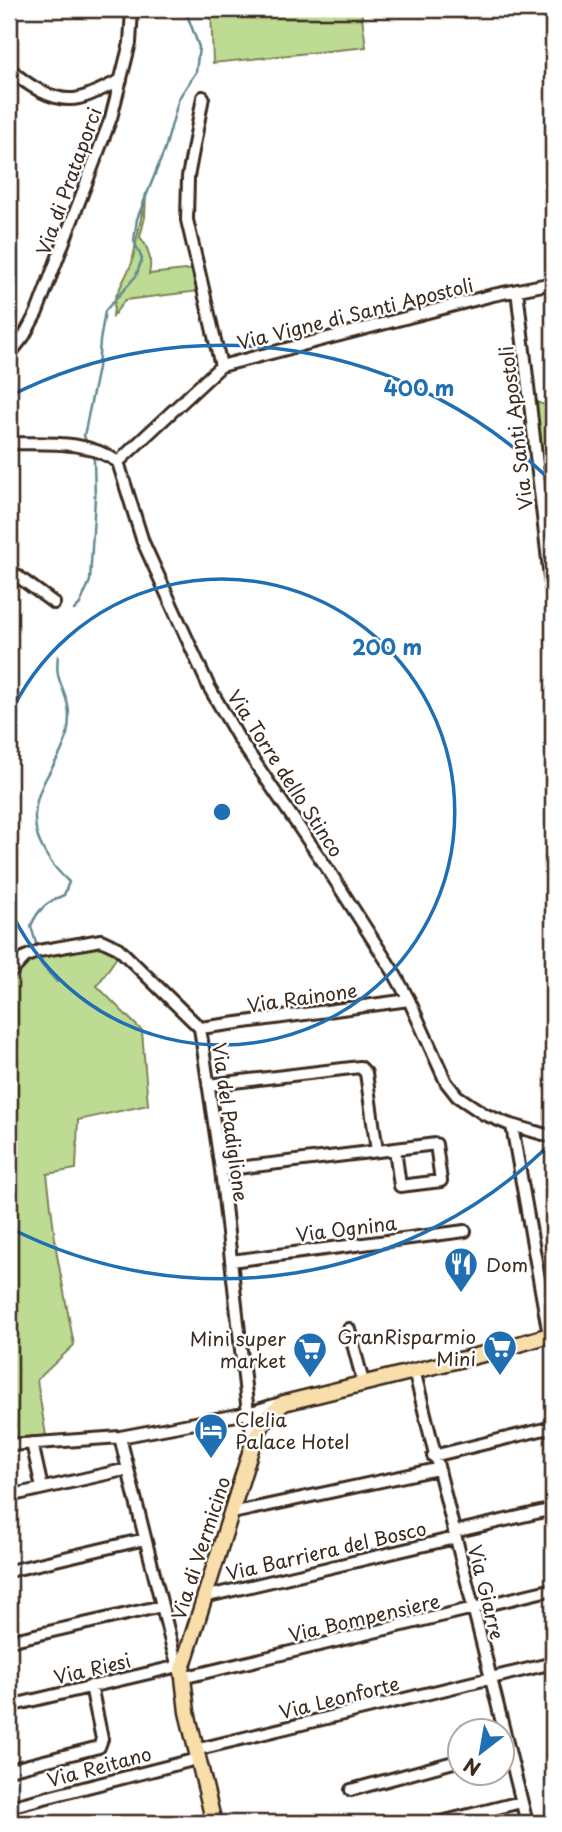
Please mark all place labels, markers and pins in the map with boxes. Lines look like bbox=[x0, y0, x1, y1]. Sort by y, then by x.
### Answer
centre of rings bbox=[210, 800, 234, 824]
restaurant icon: Dom bbox=[442, 1245, 480, 1294]
place label: Dom bbox=[486, 1250, 528, 1278]
place label: GranRisparmio Mini bbox=[337, 1322, 476, 1372]
place label: Mini super market bbox=[190, 1324, 286, 1374]
supermarket icon: GranRisparmio Mini bbox=[481, 1328, 519, 1377]
supermarket icon: Mini super market bbox=[291, 1330, 329, 1379]
place label: Clelia Palace Hotel bbox=[235, 1405, 349, 1455]
hotel icon: Clelia Palace Hotel bbox=[192, 1411, 230, 1460]

